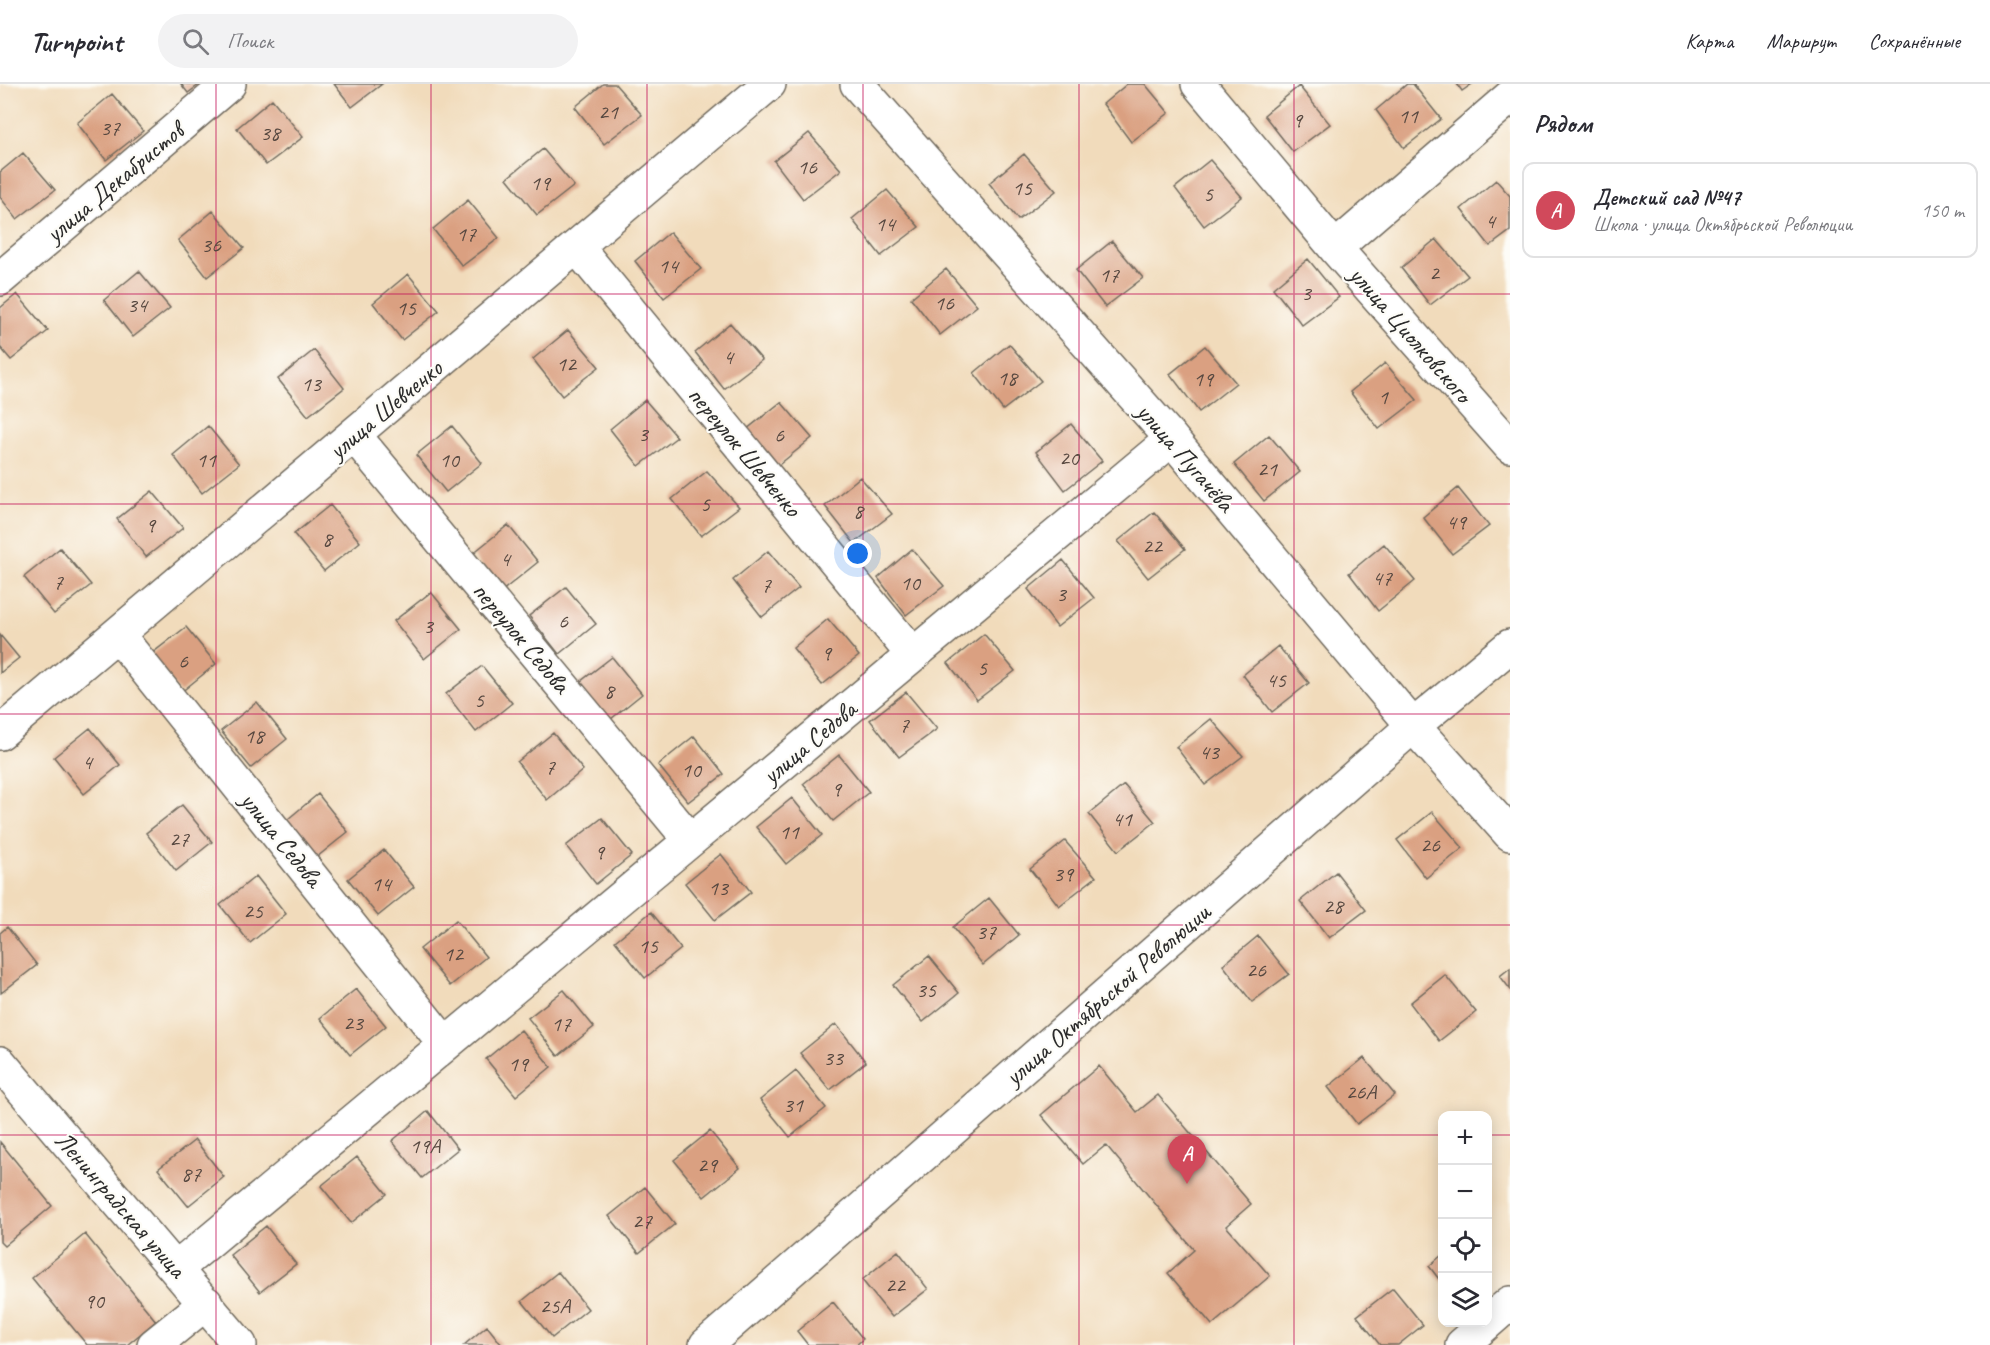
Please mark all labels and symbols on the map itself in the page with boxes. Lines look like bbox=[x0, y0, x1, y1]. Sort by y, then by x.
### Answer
house number: 21 bbox=[598, 98, 619, 126]
house number: 11 bbox=[1398, 102, 1419, 130]
house number: 9 bbox=[1292, 106, 1304, 134]
street label: улица Декабристов bbox=[37, 112, 194, 251]
house number: 37 bbox=[100, 114, 121, 142]
house number: 38 bbox=[260, 119, 282, 147]
house number: 16 bbox=[797, 153, 818, 181]
house number: 19 bbox=[530, 169, 552, 197]
house number: 15 bbox=[1012, 174, 1033, 202]
house number: 5 bbox=[1203, 180, 1214, 208]
house number: 4 bbox=[1485, 207, 1497, 235]
house number: 14 bbox=[875, 210, 897, 238]
house number: 17 bbox=[456, 220, 477, 248]
house number: 36 bbox=[201, 231, 222, 259]
house number: 14 bbox=[658, 252, 680, 280]
street label: улица Циолковского bbox=[1341, 257, 1481, 412]
house number: 2 bbox=[1429, 259, 1441, 287]
house number: 17 bbox=[1099, 261, 1120, 289]
house number: 3 bbox=[1301, 279, 1313, 307]
house number: 16 bbox=[934, 289, 955, 317]
house number: 34 bbox=[127, 291, 149, 319]
house number: 15 bbox=[396, 294, 417, 322]
house number: 4 bbox=[723, 343, 735, 371]
house number: 12 bbox=[556, 350, 578, 378]
street label: улица Шевченко bbox=[320, 351, 451, 468]
house number: 18 bbox=[997, 364, 1019, 392]
house number: 19 bbox=[1193, 365, 1215, 393]
house number: 13 bbox=[301, 370, 323, 398]
street label: переулок Шевченко bbox=[680, 379, 810, 525]
house number: 1 bbox=[1378, 383, 1389, 411]
street label: улица Пугачёва bbox=[1128, 394, 1243, 520]
house number: 3 bbox=[638, 420, 650, 448]
house number: 6 bbox=[774, 421, 785, 449]
house number: 20 bbox=[1059, 444, 1081, 472]
house number: 11 bbox=[196, 446, 217, 474]
house number: 10 bbox=[439, 446, 461, 474]
house number: 21 bbox=[1257, 455, 1278, 483]
house number: 5 bbox=[700, 490, 711, 518]
house number: 8 bbox=[853, 497, 865, 525]
house number: 49 bbox=[1446, 508, 1468, 536]
house number: 9 bbox=[145, 511, 157, 539]
house number: 8 bbox=[322, 525, 334, 553]
house number: 22 bbox=[1142, 532, 1164, 560]
your location bbox=[843, 539, 872, 568]
house number: 4 bbox=[500, 545, 512, 573]
house number: 47 bbox=[1372, 564, 1393, 592]
house number: 7 bbox=[53, 568, 64, 596]
house number: 10 bbox=[900, 569, 922, 597]
house number: 7 bbox=[761, 571, 772, 599]
street label: переулок Седова bbox=[465, 575, 579, 701]
house number: 3 bbox=[1056, 580, 1068, 608]
house number: 6 bbox=[558, 607, 569, 635]
house number: 3 bbox=[423, 612, 435, 640]
house number: 9 bbox=[821, 639, 833, 667]
house number: 6 bbox=[178, 647, 189, 675]
house number: 5 bbox=[977, 654, 988, 682]
house number: 45 bbox=[1266, 666, 1287, 694]
house number: 8 bbox=[604, 677, 616, 705]
house number: 5 bbox=[474, 686, 485, 714]
street label: улица Седова bbox=[754, 692, 865, 793]
house number: 7 bbox=[899, 711, 910, 739]
house number: 18 bbox=[244, 722, 266, 750]
house number: 43 bbox=[1199, 738, 1221, 766]
house number: 4 bbox=[82, 748, 94, 776]
house number: 7 bbox=[545, 753, 556, 781]
house number: 10 bbox=[681, 756, 703, 784]
house number: 9 bbox=[831, 775, 843, 803]
street label: улица Седова bbox=[232, 783, 332, 896]
house number: 41 bbox=[1112, 805, 1133, 833]
house number: 11 bbox=[779, 818, 800, 846]
house number: 27 bbox=[169, 825, 190, 853]
house number: 26 bbox=[1420, 831, 1441, 859]
house number: 9 bbox=[594, 838, 606, 866]
house number: 39 bbox=[1053, 860, 1075, 888]
house number: 14 bbox=[371, 870, 393, 898]
house number: 13 bbox=[708, 874, 730, 902]
house number: 28 bbox=[1323, 892, 1345, 920]
street label: улица Октябрьской Революции bbox=[996, 895, 1218, 1094]
house number: 25 bbox=[243, 897, 264, 925]
house number: 37 bbox=[976, 918, 997, 946]
house number: 15 bbox=[638, 932, 659, 960]
house number: 12 bbox=[443, 940, 465, 968]
house number: 26 bbox=[1246, 956, 1267, 984]
house number: 35 bbox=[916, 976, 937, 1004]
house number: 23 bbox=[343, 1009, 365, 1037]
house number: 17 bbox=[551, 1010, 572, 1038]
house number: 33 bbox=[823, 1044, 845, 1072]
house number: 19 bbox=[508, 1050, 530, 1078]
house number: 26А bbox=[1346, 1078, 1377, 1106]
house number: 31 bbox=[783, 1091, 804, 1119]
street label: Ленинградская улица bbox=[48, 1124, 194, 1286]
house number: 19А bbox=[410, 1132, 441, 1160]
pin: A bbox=[1168, 1134, 1206, 1184]
house number: 29 bbox=[697, 1151, 719, 1179]
house number: 87 bbox=[181, 1160, 202, 1188]
house number: 27 bbox=[632, 1207, 653, 1235]
house number: 22 bbox=[885, 1271, 907, 1299]
house number: 90 bbox=[84, 1287, 106, 1315]
house number: 25А bbox=[540, 1292, 571, 1320]

